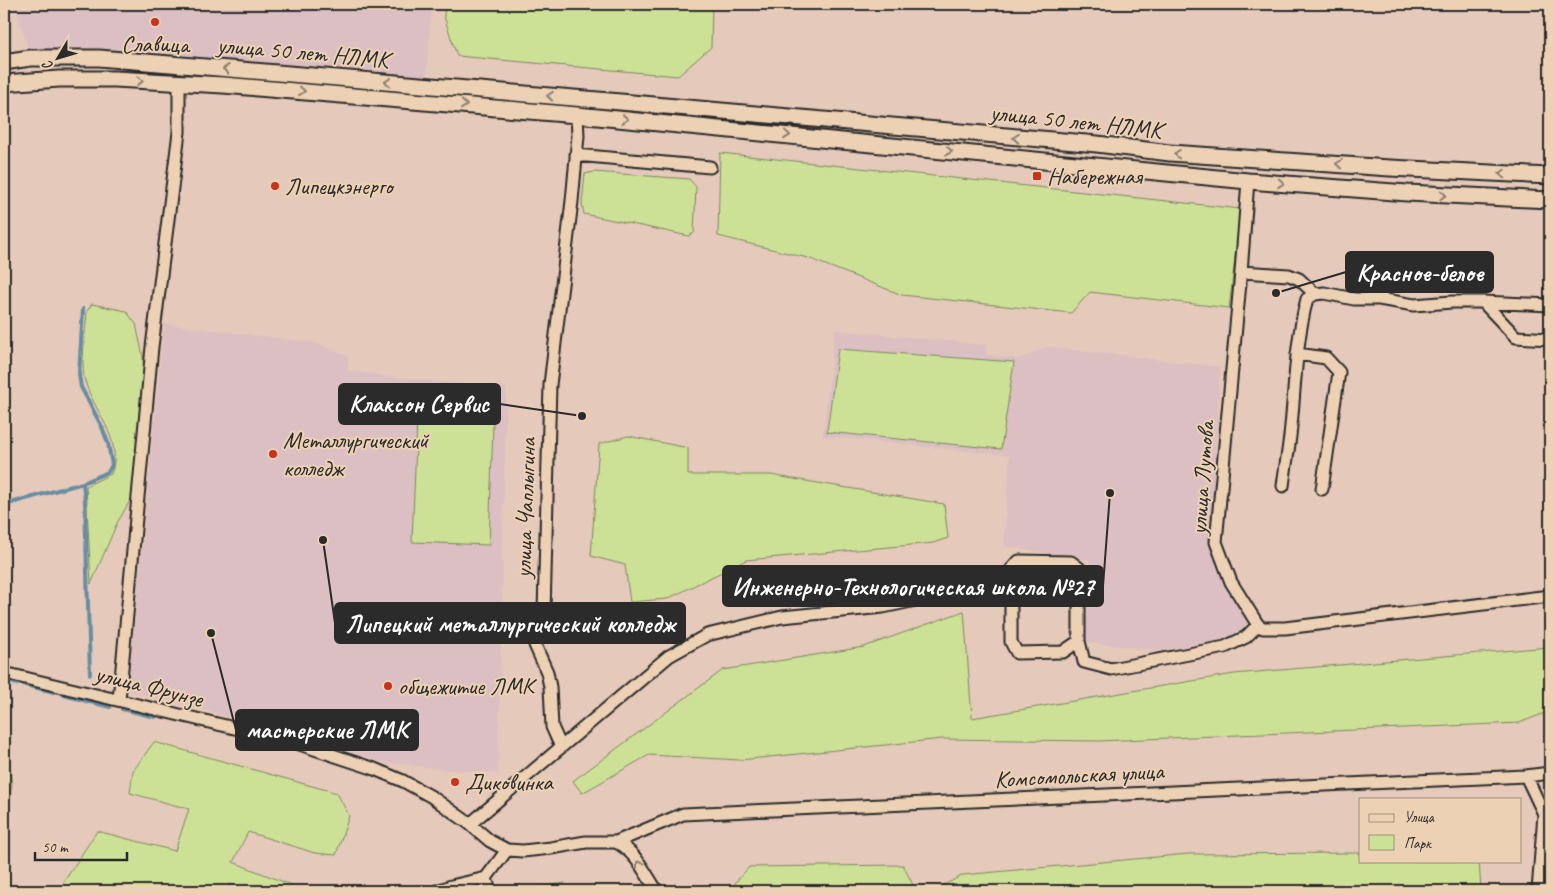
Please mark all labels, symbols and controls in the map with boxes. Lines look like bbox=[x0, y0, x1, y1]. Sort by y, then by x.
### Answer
marker: Славица bbox=[149, 16, 161, 28]
place label: Славица bbox=[121, 29, 191, 59]
street label: улица 50 лет НЛМК bbox=[214, 29, 395, 75]
north arrow bbox=[32, 32, 82, 82]
text: С bbox=[38, 56, 57, 74]
one-way arrow bbox=[221, 63, 229, 74]
one-way arrow bbox=[136, 75, 144, 86]
one-way arrow bbox=[383, 77, 391, 88]
one-way arrow bbox=[298, 86, 306, 97]
one-way arrow bbox=[545, 90, 553, 101]
street label: улица 50 лет НЛМК bbox=[987, 97, 1168, 145]
one-way arrow bbox=[460, 99, 468, 110]
one-way arrow bbox=[622, 114, 630, 125]
one-way arrow bbox=[783, 129, 791, 140]
one-way arrow bbox=[1011, 132, 1019, 143]
one-way arrow bbox=[945, 145, 953, 156]
one-way arrow bbox=[1173, 148, 1181, 159]
one-way arrow bbox=[1335, 159, 1343, 170]
place label: Набережная bbox=[1047, 161, 1143, 191]
one-way arrow bbox=[1497, 169, 1505, 180]
marker: Набережная bbox=[1031, 170, 1043, 182]
place label: Липецкэнерго bbox=[285, 171, 395, 201]
one-way arrow bbox=[1277, 177, 1285, 188]
marker: Липецкэнерго bbox=[269, 180, 281, 192]
one-way arrow bbox=[1439, 189, 1447, 200]
callout: Красное-белое bbox=[1346, 252, 1493, 292]
text: Красное-белое bbox=[1357, 257, 1485, 289]
callout: Клаксон Сервис bbox=[339, 384, 500, 424]
text: Клаксон Сервис bbox=[349, 388, 491, 420]
street label: улица Лутова bbox=[1183, 418, 1221, 538]
place label: Металлургический колледж bbox=[283, 425, 430, 483]
street label: улица Чаплыгина bbox=[507, 436, 542, 580]
marker: Металлургический колледж bbox=[267, 448, 279, 460]
callout: Инженерно-Технологическая школа №27 bbox=[723, 566, 1103, 606]
text: Инженерно-Технологическая школа №27 bbox=[732, 571, 1097, 603]
callout: Липецкий металлургический колледж bbox=[335, 603, 685, 643]
text: Липецкий металлургический колледж bbox=[345, 608, 677, 640]
street label: улица Фрунзе bbox=[90, 658, 208, 714]
place label: общежитие ЛМК bbox=[398, 671, 538, 701]
marker: общежитие ЛМК bbox=[382, 680, 394, 692]
callout: мастерские ЛМК bbox=[236, 710, 418, 750]
text: мастерские ЛМК bbox=[246, 714, 413, 746]
street label: Комсомольская улица bbox=[994, 756, 1166, 794]
place label: Диковинка bbox=[465, 767, 554, 797]
marker: Диковинка bbox=[449, 776, 461, 788]
legend bbox=[1359, 798, 1522, 862]
text: Улица bbox=[1404, 808, 1435, 827]
scale bar bbox=[35, 830, 128, 862]
text: Парк bbox=[1404, 834, 1432, 853]
text: 50 m bbox=[42, 838, 69, 857]
one-way arrow bbox=[636, 860, 645, 869]

